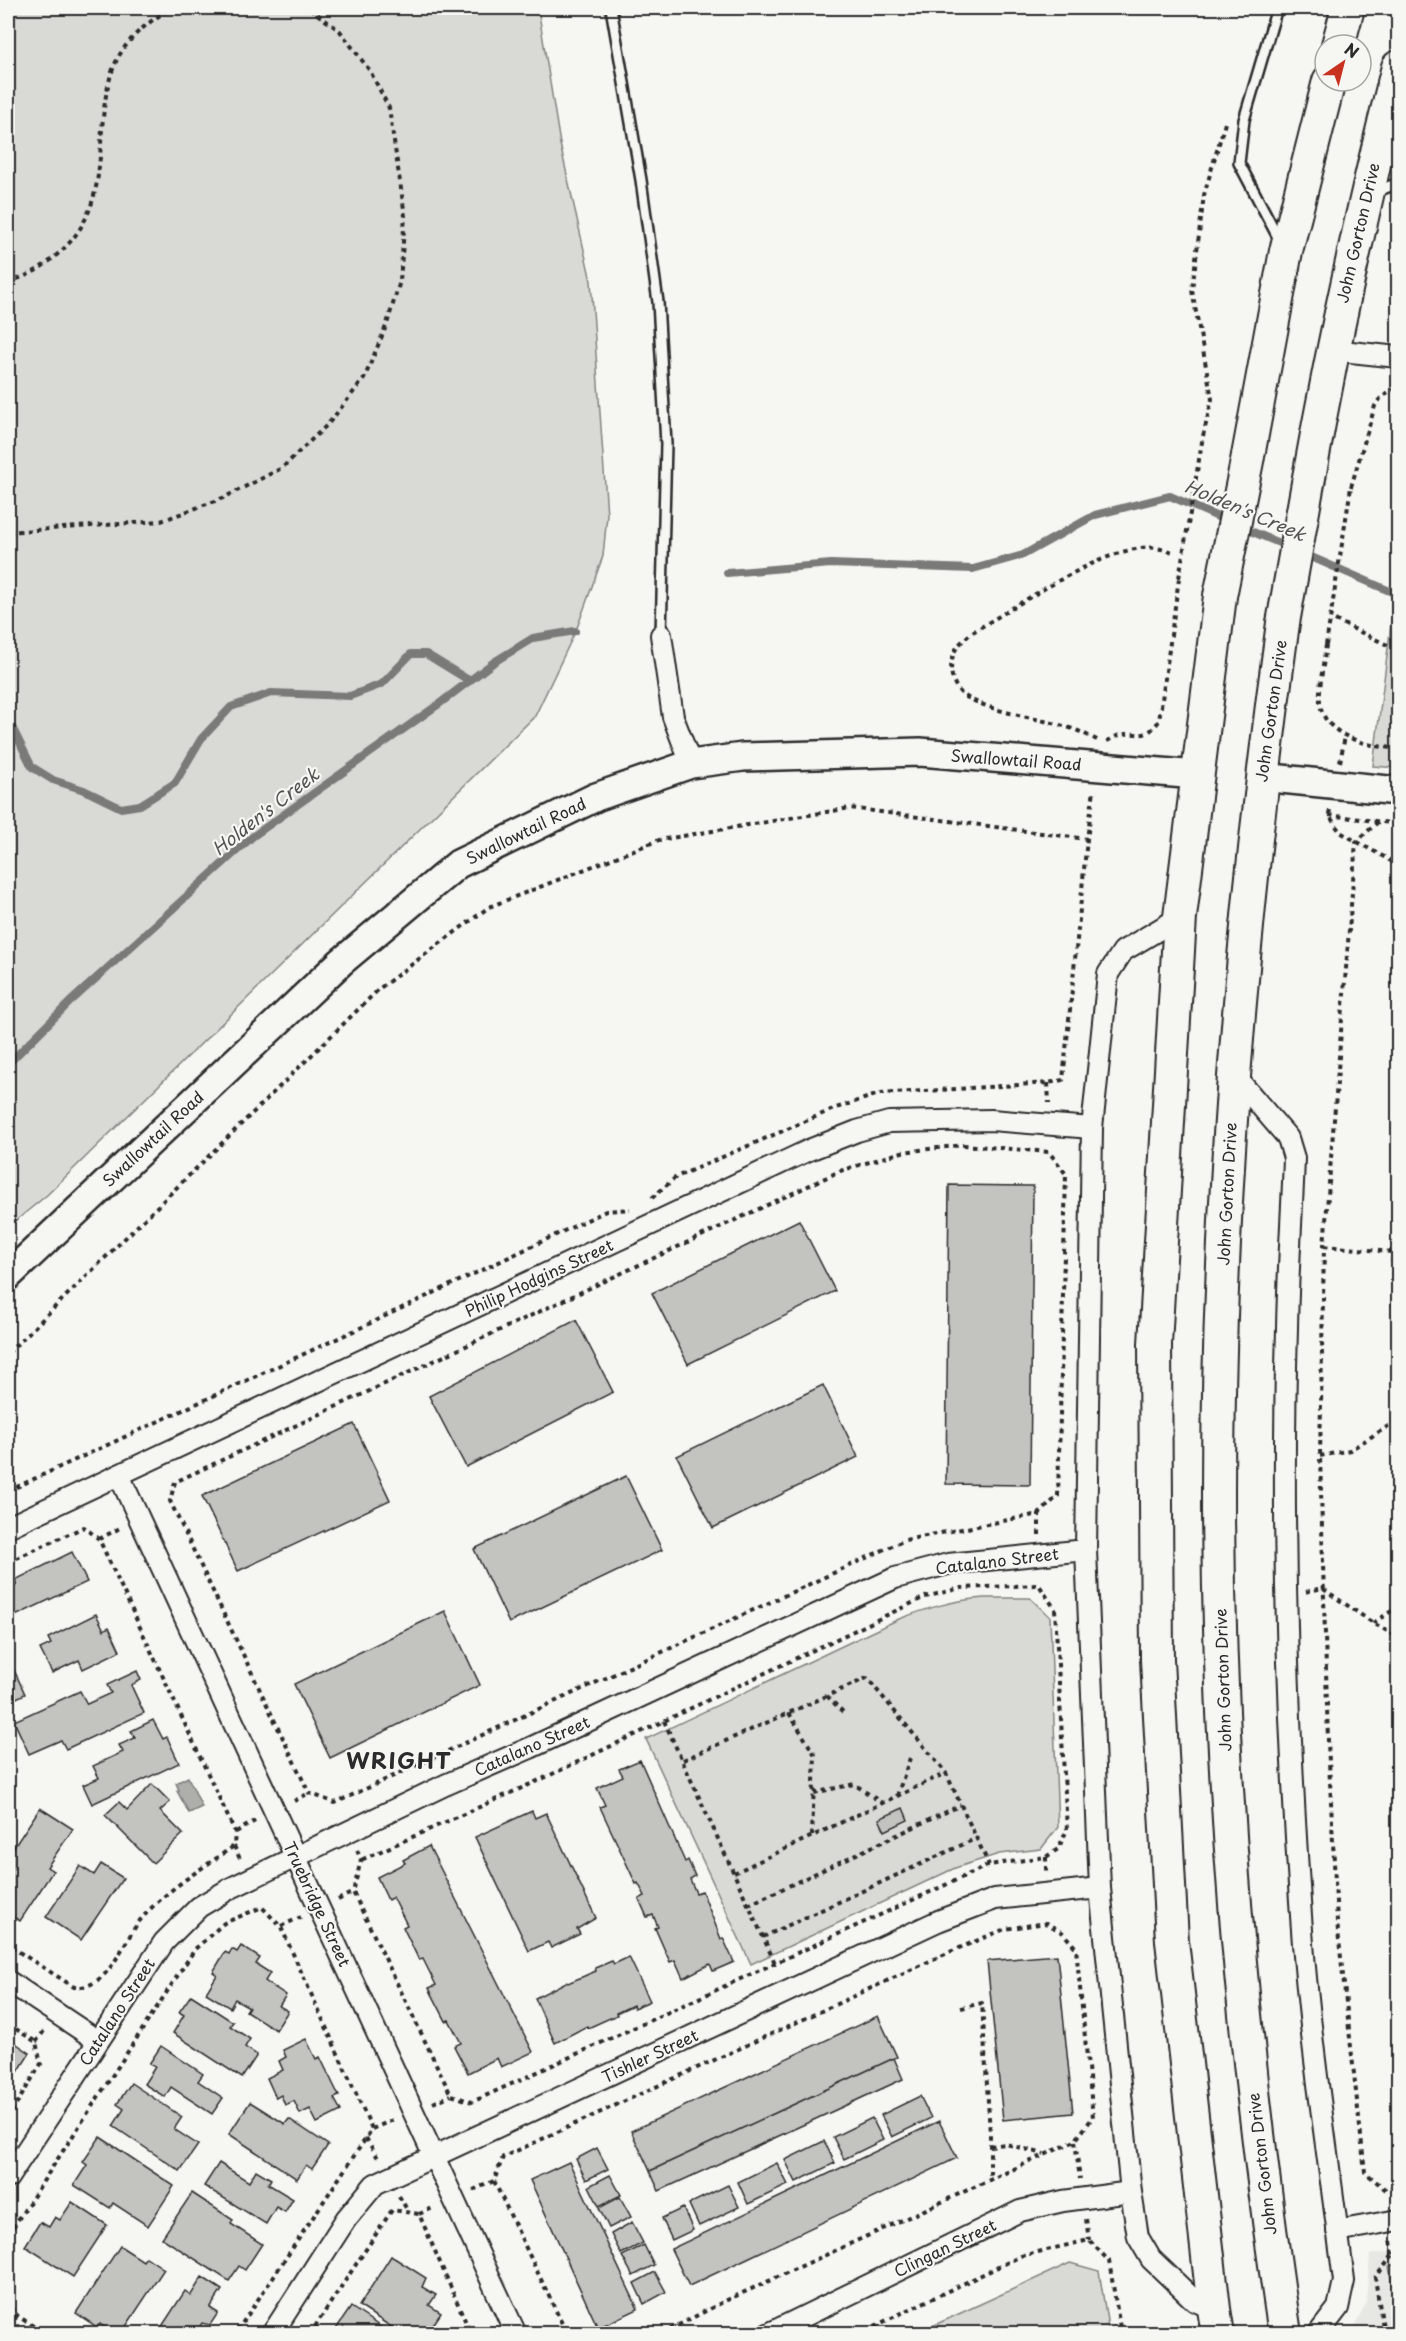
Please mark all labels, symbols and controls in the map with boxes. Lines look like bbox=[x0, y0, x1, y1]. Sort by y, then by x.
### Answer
north arrow bbox=[1313, 33, 1373, 93]
text: N bbox=[1340, 36, 1364, 63]
street label: John Gorton Drive bbox=[1329, 160, 1385, 305]
water label: Holden's Creek bbox=[1181, 472, 1311, 548]
street label: John Gorton Drive bbox=[1248, 638, 1292, 783]
street label: Swallowtail Road bbox=[950, 742, 1082, 776]
water label: Holden's Creek bbox=[206, 760, 325, 861]
street label: Swallowtail Road bbox=[461, 791, 590, 870]
street label: Swallowtail Road bbox=[96, 1085, 208, 1192]
street label: John Gorton Drive bbox=[1210, 1122, 1242, 1266]
street label: Philip Hodgins Street bbox=[460, 1232, 617, 1322]
street label: Catalano Street bbox=[934, 1540, 1060, 1579]
street label: John Gorton Drive bbox=[1208, 1608, 1236, 1752]
street label: Catalano Street bbox=[470, 1709, 594, 1781]
district label: WRIGHT bbox=[346, 1743, 452, 1776]
street label: Truebridge Street bbox=[278, 1837, 358, 1971]
street label: Catalano Street bbox=[72, 1953, 160, 2070]
street label: Tishler Street bbox=[597, 2022, 702, 2088]
street label: John Gorton Drive bbox=[1240, 2092, 1282, 2237]
street label: Clingan Street bbox=[889, 2212, 1000, 2282]

